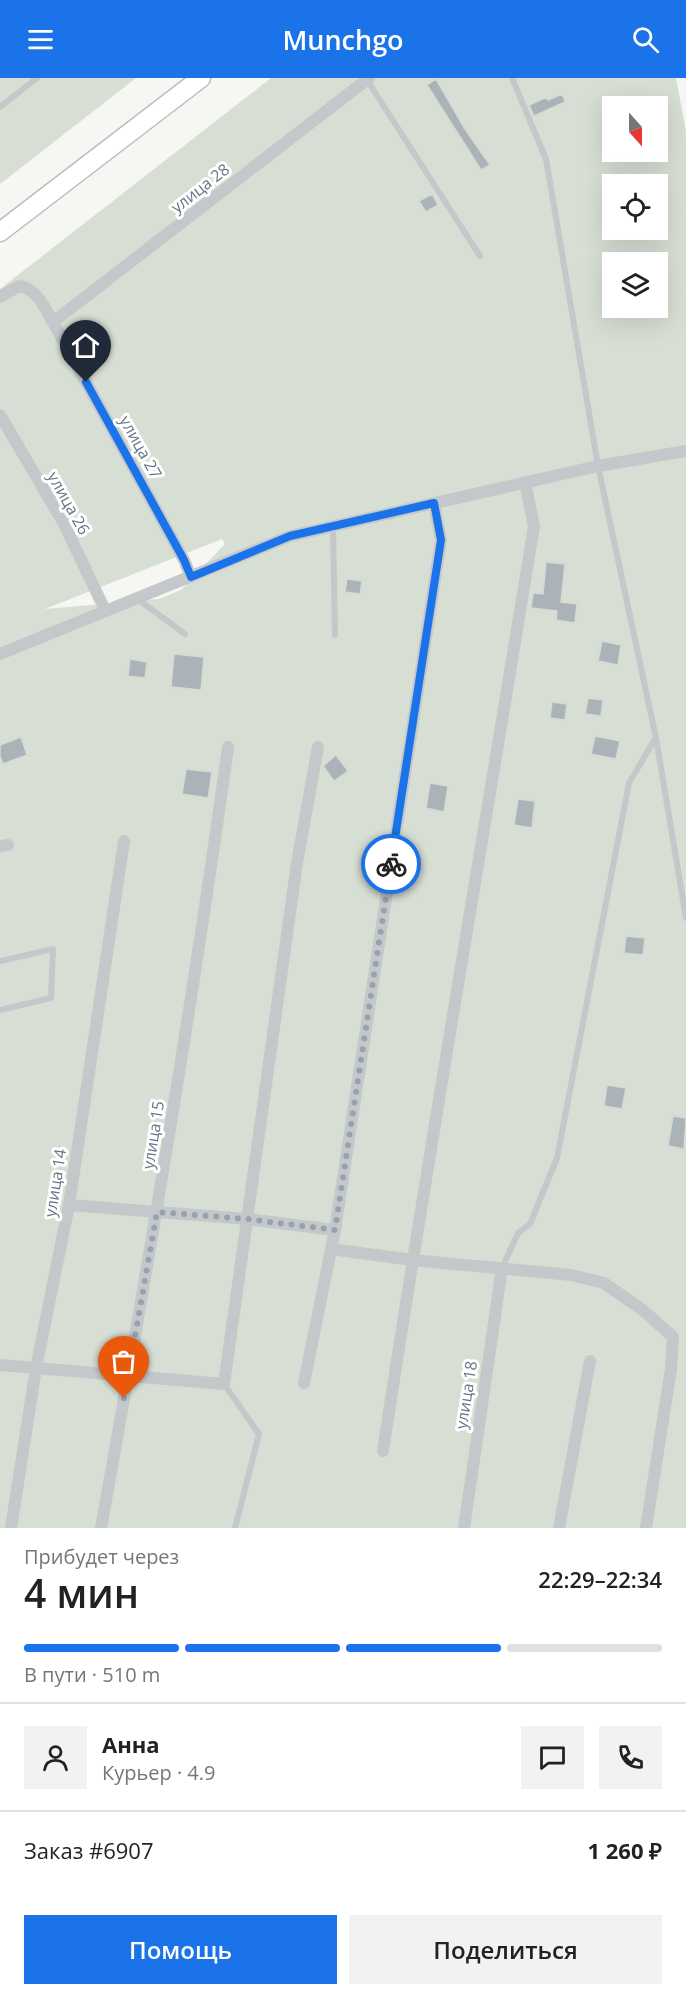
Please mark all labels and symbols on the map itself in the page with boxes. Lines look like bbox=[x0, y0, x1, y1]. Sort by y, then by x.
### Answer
north arrow bbox=[602, 96, 668, 162]
street label: улица 28 bbox=[166, 158, 234, 218]
pin bbox=[60, 320, 111, 382]
street label: улица 27 bbox=[115, 412, 167, 482]
street label: улица 26 bbox=[43, 468, 95, 538]
courier bbox=[361, 834, 421, 894]
street label: улица 15 bbox=[137, 1099, 169, 1171]
street label: улица 14 bbox=[39, 1147, 71, 1219]
pin bbox=[98, 1336, 149, 1398]
street label: улица 18 bbox=[450, 1359, 482, 1431]

